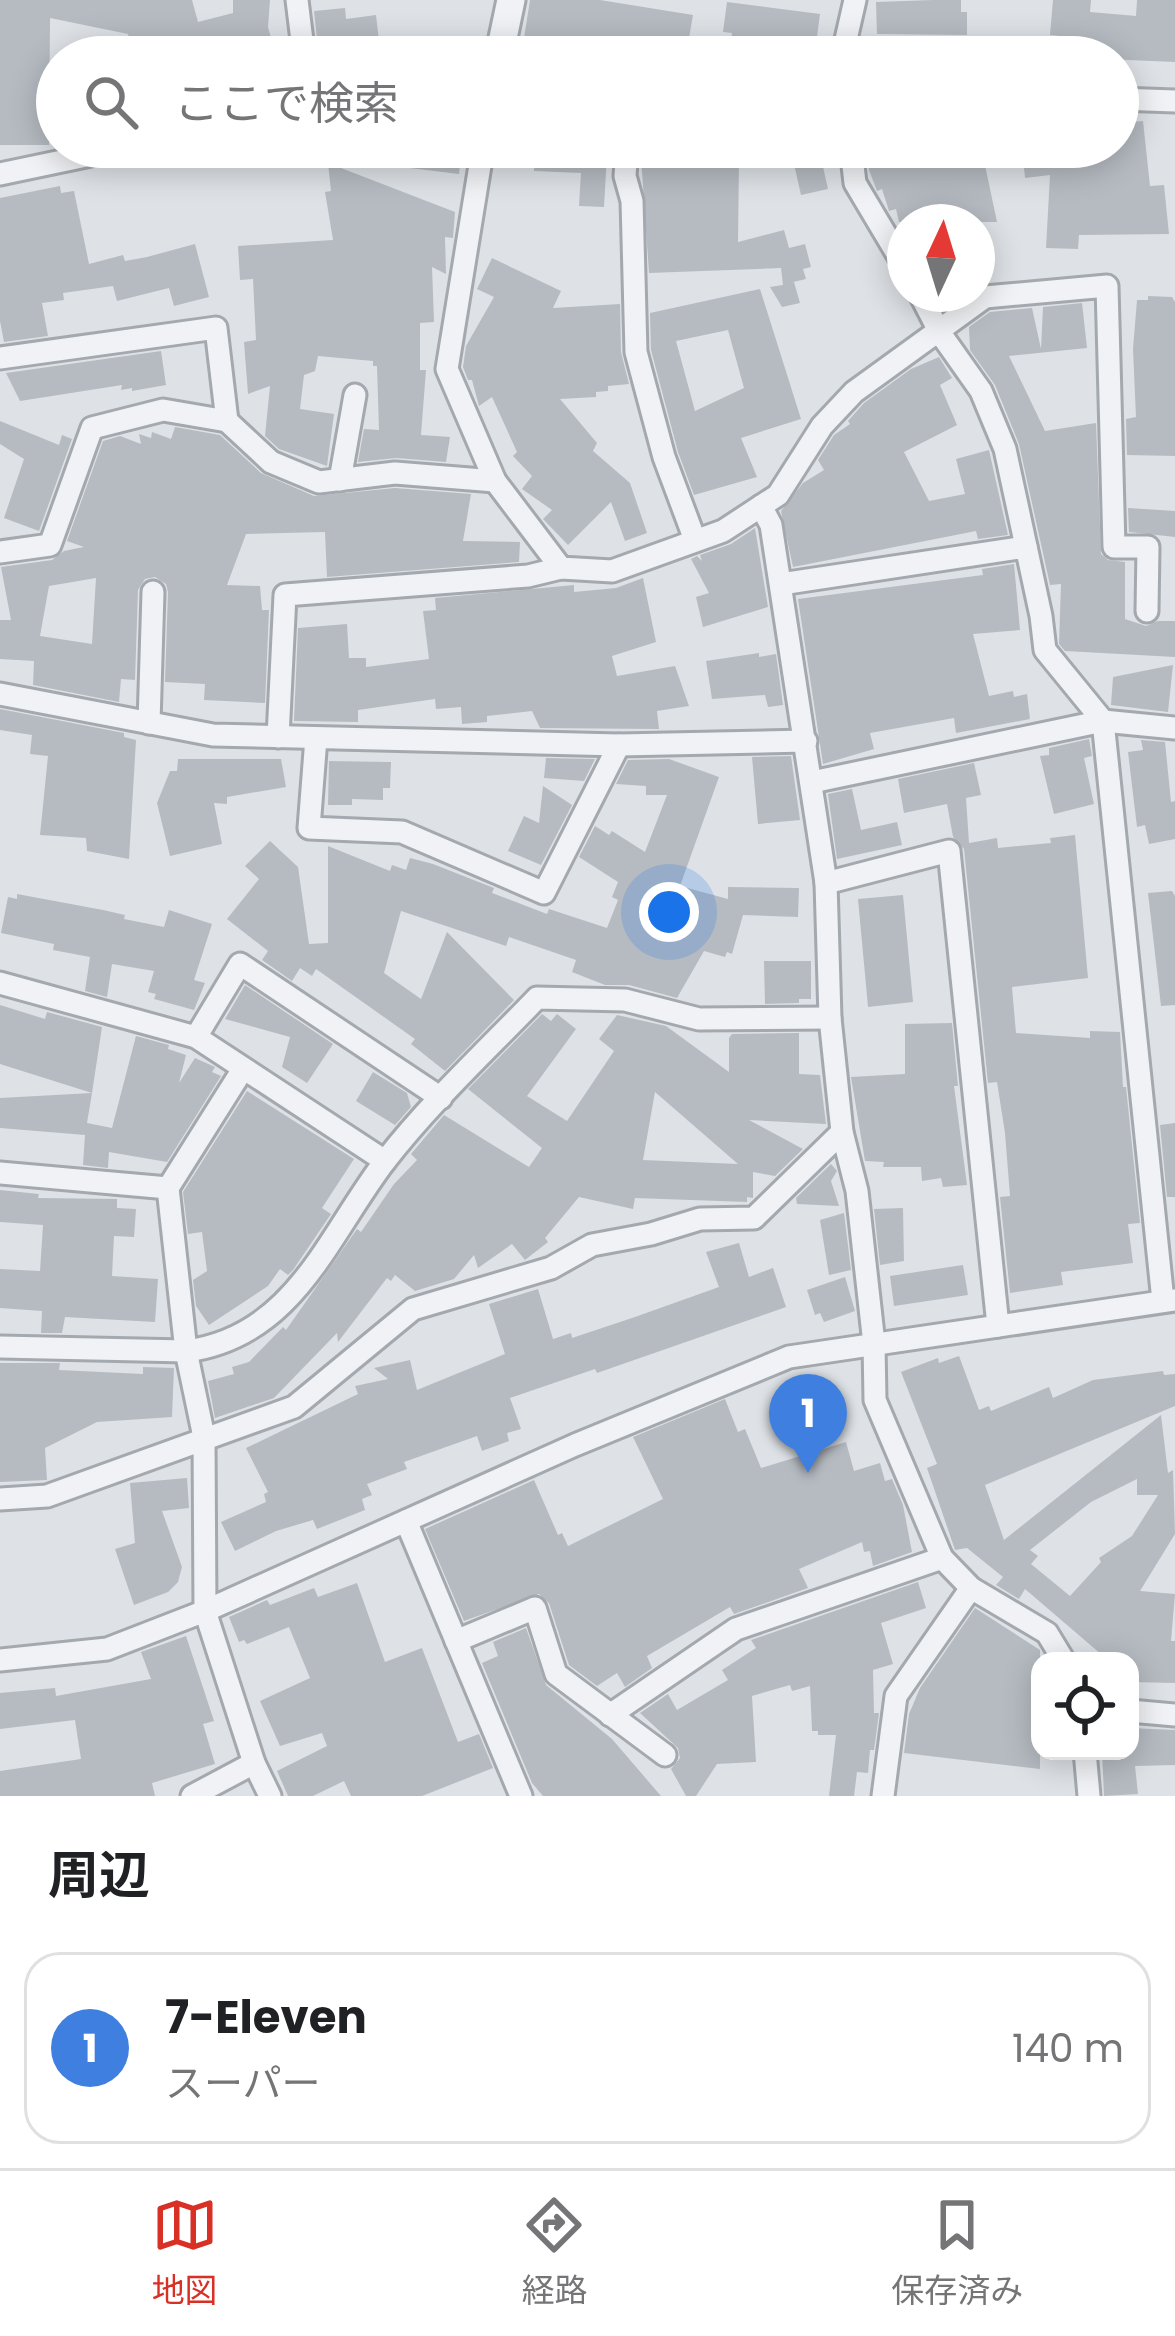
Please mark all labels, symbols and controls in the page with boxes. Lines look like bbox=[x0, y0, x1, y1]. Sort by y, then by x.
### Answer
search box bbox=[36, 36, 1139, 168]
icon: search bbox=[78, 69, 144, 135]
text: ここで検索 bbox=[174, 72, 399, 135]
north arrow bbox=[887, 204, 995, 312]
your location bbox=[639, 882, 699, 942]
pin: 1 bbox=[769, 1374, 847, 1473]
map controls bbox=[1031, 1652, 1139, 1760]
button: locate bbox=[1031, 1652, 1139, 1760]
text: 周辺 bbox=[48, 1839, 150, 1911]
text: 7-Eleven bbox=[165, 1986, 367, 2049]
text: 1 bbox=[83, 2021, 97, 2076]
text: 140 m bbox=[1012, 2021, 1124, 2076]
text: スーパー bbox=[165, 2056, 321, 2111]
tab: 地図 bbox=[152, 2192, 218, 2316]
tab: 経路 bbox=[521, 2192, 587, 2316]
tab: 保存済み bbox=[891, 2192, 1023, 2316]

